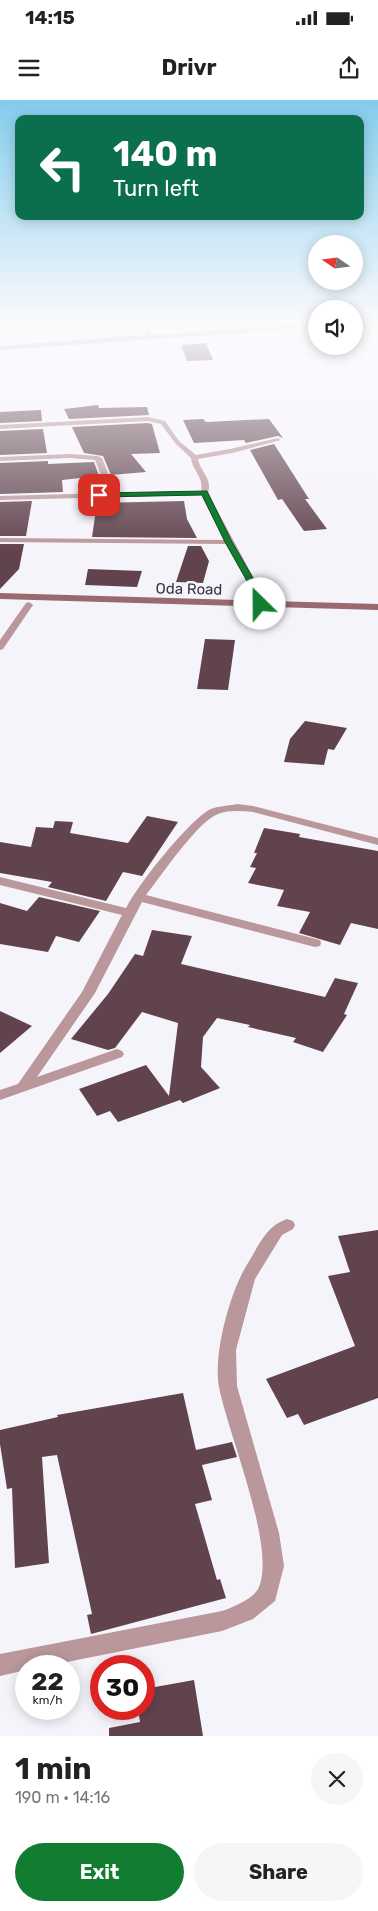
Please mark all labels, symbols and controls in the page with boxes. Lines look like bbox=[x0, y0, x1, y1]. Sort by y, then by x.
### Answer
text: 14:15 bbox=[25, 6, 75, 29]
icon: menu bbox=[15, 54, 43, 82]
text: Drivr bbox=[161, 54, 217, 81]
icon: share bbox=[335, 54, 363, 82]
text: 140 m bbox=[113, 133, 218, 175]
icon: left bbox=[30, 135, 95, 200]
text: Turn left bbox=[113, 175, 199, 202]
north arrow bbox=[308, 235, 362, 290]
map controls bbox=[308, 235, 363, 355]
button: sound bbox=[308, 300, 363, 355]
pin bbox=[78, 474, 120, 516]
icon: arrive bbox=[85, 481, 113, 509]
position arrow bbox=[233, 577, 285, 629]
street label: Oda Road bbox=[156, 579, 222, 599]
speed limit sign: 30 bbox=[90, 1655, 155, 1720]
text: 22 bbox=[31, 1667, 64, 1696]
text: km/h bbox=[33, 1693, 62, 1707]
text: 1 min bbox=[15, 1751, 92, 1787]
button: close bbox=[311, 1753, 363, 1805]
text: 190 m · 14:16 bbox=[15, 1788, 110, 1807]
button: Exit bbox=[15, 1843, 184, 1901]
button: Share bbox=[194, 1843, 363, 1901]

